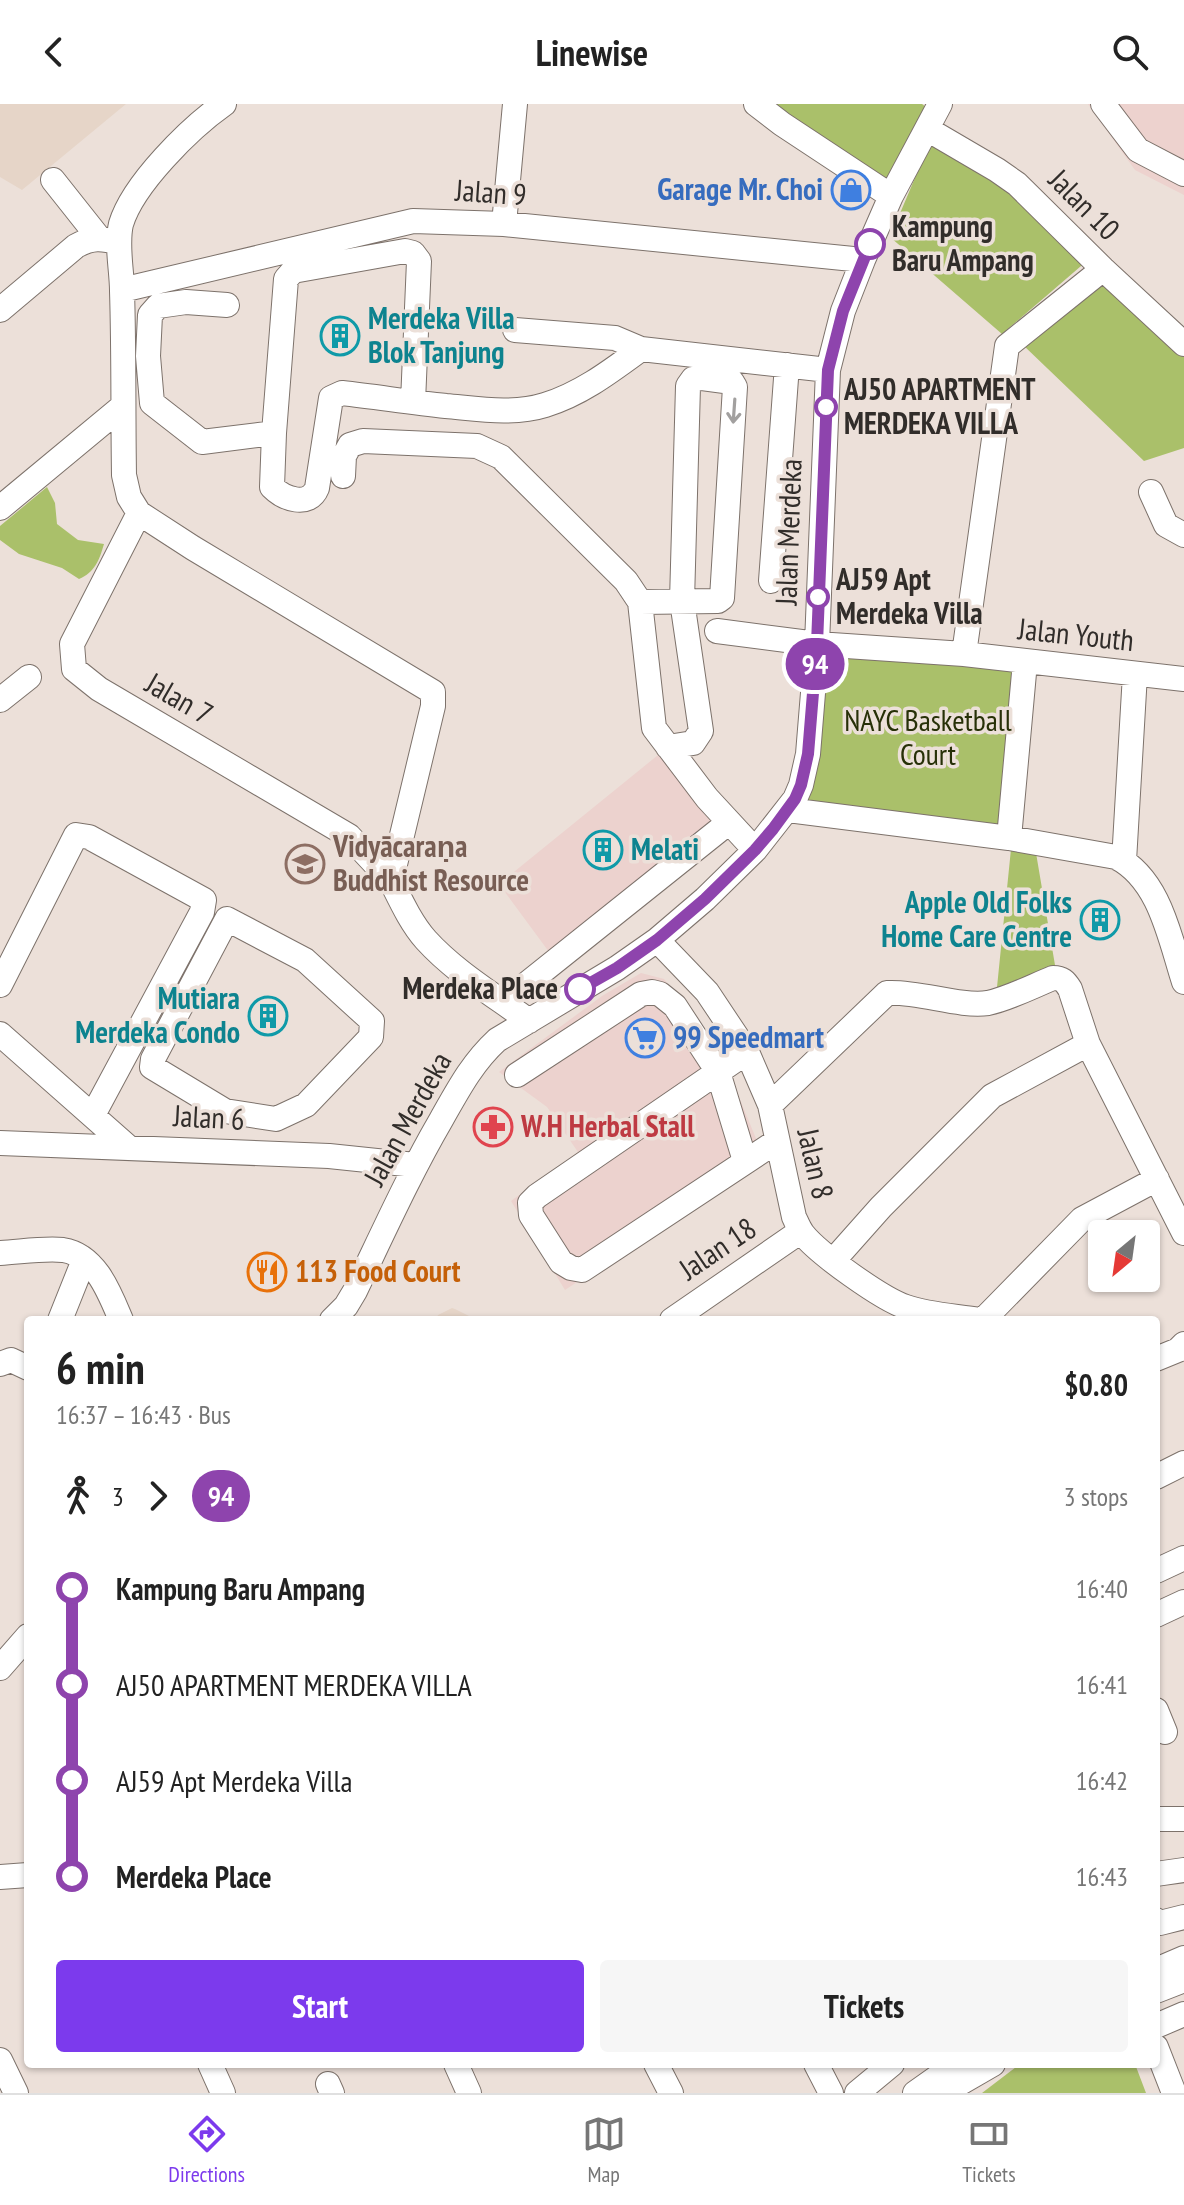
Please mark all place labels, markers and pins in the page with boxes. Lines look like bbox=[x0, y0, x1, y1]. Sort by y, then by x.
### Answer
place label: Garage Mr. Choi bbox=[657, 169, 823, 208]
shop icon: Garage Mr. Choi bbox=[830, 169, 872, 211]
place label: Kampung Baru Ampang bbox=[892, 206, 1034, 279]
marker: Kampung Baru Ampang bbox=[855, 229, 885, 259]
place label: Merdeka Villa Blok Tanjung bbox=[368, 298, 515, 371]
building icon: Merdeka Villa Blok Tanjung bbox=[319, 315, 361, 357]
place label: AJ50 APARTMENT MERDEKA VILLA bbox=[843, 369, 1035, 442]
marker: AJ50 APARTMENT MERDEKA VILLA bbox=[815, 396, 837, 418]
place label: AJ59 Apt Merdeka Villa bbox=[835, 559, 983, 632]
marker: AJ59 Apt Merdeka Villa bbox=[807, 586, 829, 608]
place label: Vidyācaraṇa Buddhist Resource bbox=[332, 826, 529, 899]
building icon: Melati bbox=[582, 829, 624, 871]
place label: Melati bbox=[631, 829, 699, 868]
school or university icon: Vidyācaraṇa Buddhist Resource bbox=[284, 843, 326, 885]
place label: Apple Old Folks Home Care Centre bbox=[881, 882, 1072, 955]
building icon: Apple Old Folks Home Care Centre bbox=[1079, 899, 1121, 941]
place label: Merdeka Place bbox=[402, 968, 558, 1007]
marker: Merdeka Place bbox=[565, 974, 595, 1004]
place label: Mutiara Merdeka Condo bbox=[75, 978, 240, 1051]
building icon: Mutiara Merdeka Condo bbox=[247, 995, 289, 1037]
supermarket icon: 99 Speedmart bbox=[624, 1017, 666, 1059]
place label: 99 Speedmart bbox=[673, 1017, 824, 1056]
pharmacy icon: W.H Herbal Stall bbox=[472, 1106, 514, 1148]
place label: W.H Herbal Stall bbox=[520, 1106, 695, 1145]
restaurant icon: 113 Food Court bbox=[246, 1251, 288, 1293]
place label: 113 Food Court bbox=[295, 1251, 461, 1290]

